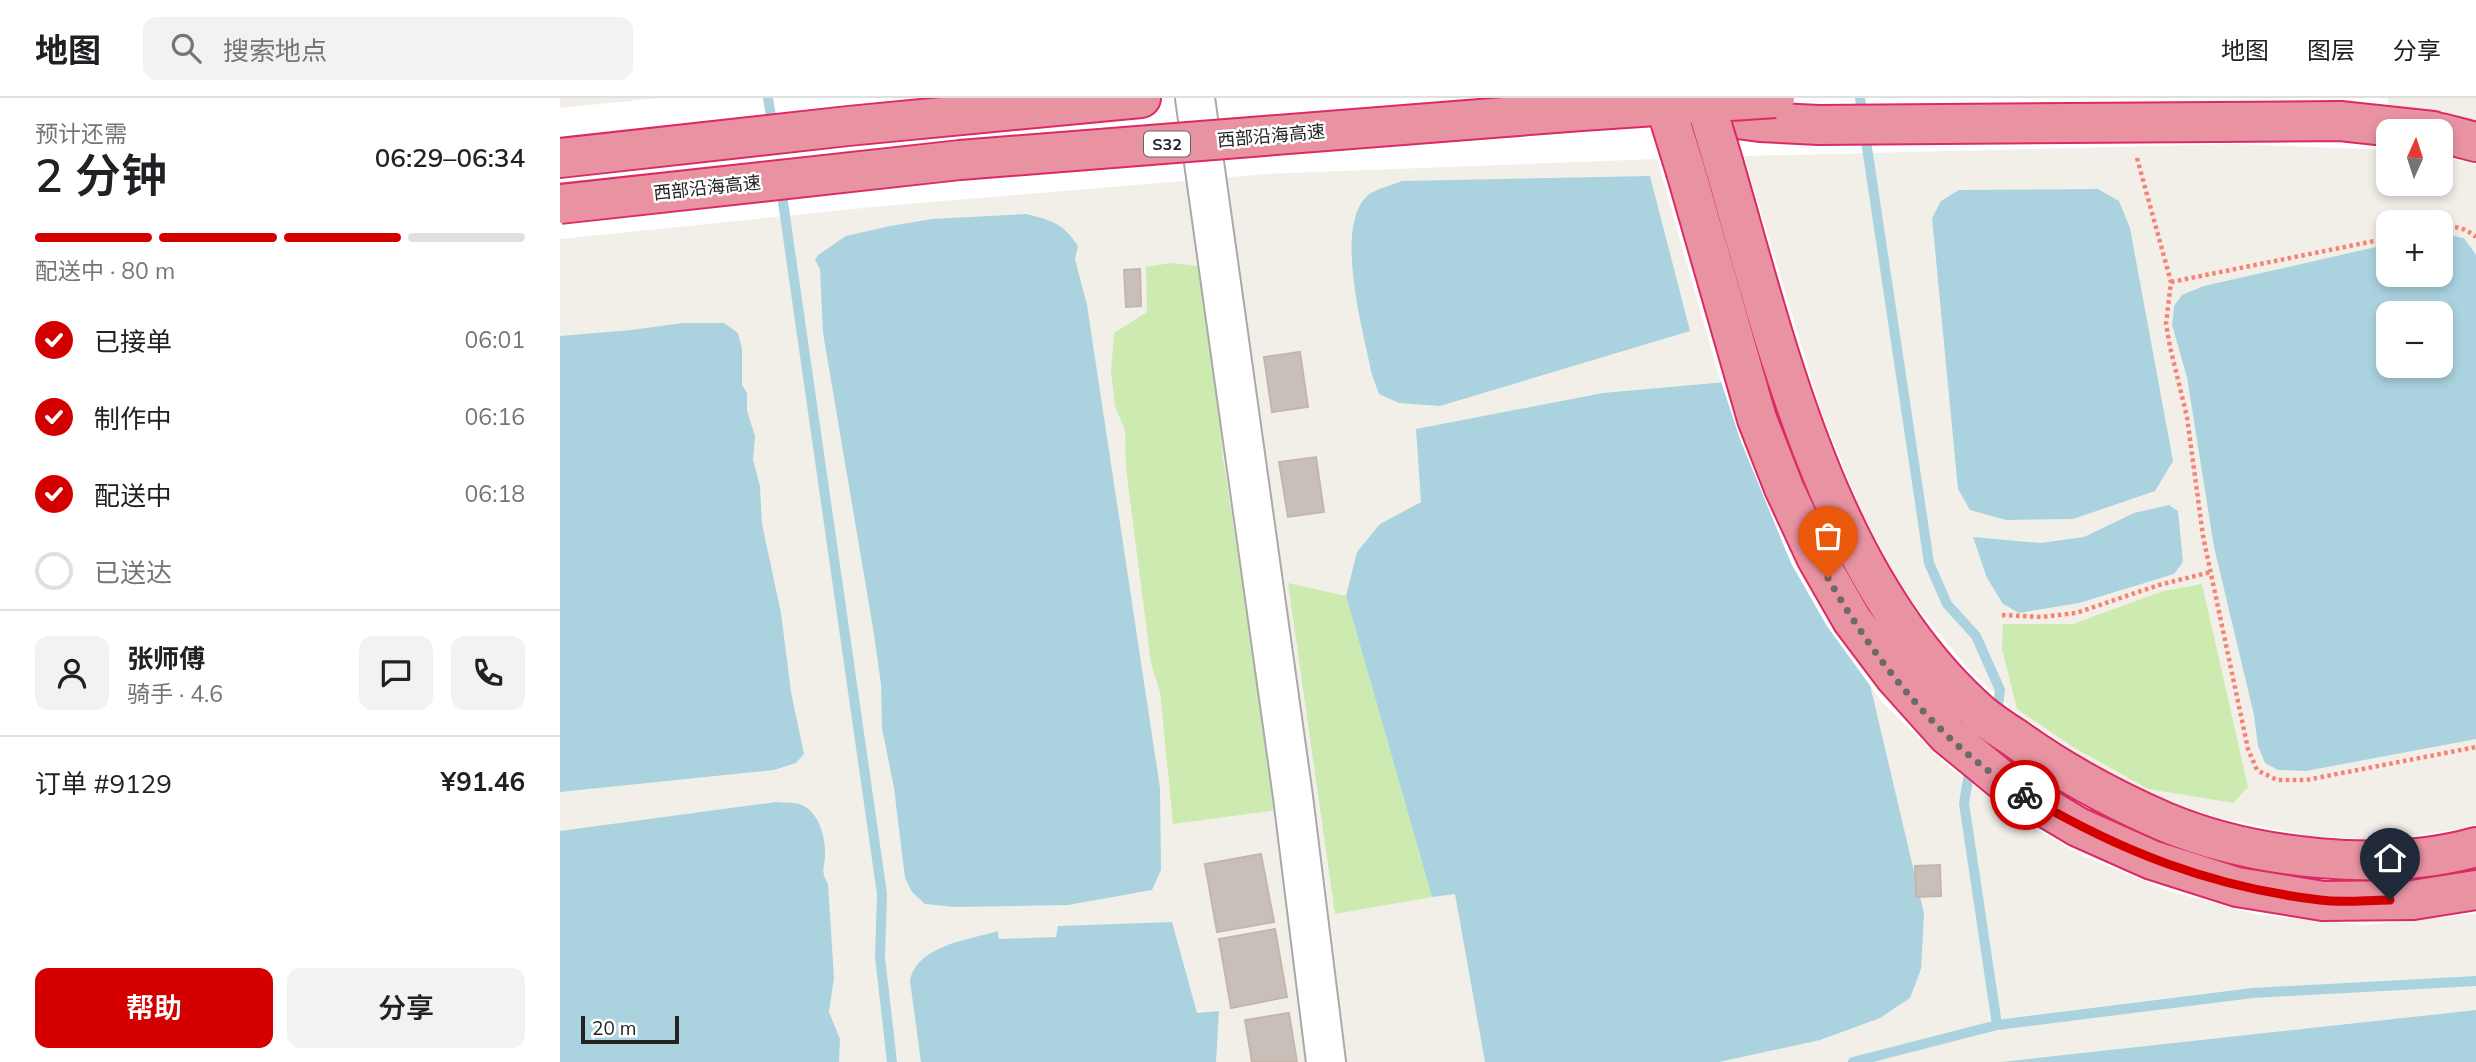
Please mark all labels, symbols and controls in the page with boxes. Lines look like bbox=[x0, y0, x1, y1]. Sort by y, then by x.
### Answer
search box bbox=[143, 17, 633, 80]
text: 地图 bbox=[35, 29, 101, 70]
icon: search bbox=[167, 29, 205, 67]
text: 搜索地点 bbox=[223, 34, 327, 67]
text: 地图 bbox=[2221, 35, 2269, 65]
text: 图层 bbox=[2307, 35, 2355, 65]
text: 分享 bbox=[2393, 35, 2441, 65]
text: 预计还需 bbox=[35, 119, 127, 148]
street label: 西部沿海高速 bbox=[1216, 119, 1326, 152]
north arrow bbox=[2376, 119, 2454, 196]
map controls bbox=[2376, 119, 2453, 378]
road number: S32 bbox=[1144, 132, 1190, 156]
text: 06:29–06:34 bbox=[375, 141, 525, 174]
text: 2 分钟 bbox=[35, 146, 167, 204]
street label: 西部沿海高速 bbox=[652, 170, 762, 205]
button: + bbox=[2376, 210, 2453, 287]
text: 配送中 · 80 m bbox=[35, 256, 175, 285]
button: − bbox=[2376, 301, 2453, 378]
icon: check bbox=[35, 321, 73, 359]
text: 已接单 bbox=[94, 325, 172, 358]
text: 06:01 bbox=[465, 325, 525, 354]
icon: check bbox=[35, 398, 73, 436]
text: 制作中 bbox=[94, 402, 172, 435]
text: 06:16 bbox=[465, 402, 525, 431]
icon: check bbox=[35, 475, 73, 513]
text: 配送中 bbox=[94, 479, 172, 512]
text: 06:18 bbox=[465, 479, 525, 508]
pin bbox=[1798, 506, 1858, 578]
icon: bag bbox=[1809, 517, 1847, 555]
text: 已送达 bbox=[94, 556, 172, 589]
button: person bbox=[35, 636, 109, 710]
button: chat bbox=[359, 636, 433, 710]
button: phone bbox=[451, 636, 525, 710]
text: 张师傅 bbox=[127, 642, 205, 675]
text: 骑手 · 4.6 bbox=[127, 679, 223, 708]
courier bbox=[1990, 760, 2060, 830]
text: ¥91.46 bbox=[441, 765, 525, 798]
text: 订单 #9129 bbox=[35, 767, 172, 800]
icon: bike bbox=[2006, 776, 2044, 814]
pin bbox=[2360, 828, 2420, 900]
icon: home bbox=[2371, 839, 2409, 877]
button: 帮助 bbox=[35, 968, 273, 1048]
button: 分享 bbox=[287, 968, 525, 1048]
scale bar bbox=[581, 1013, 679, 1045]
text: 20 m bbox=[592, 1016, 636, 1040]

